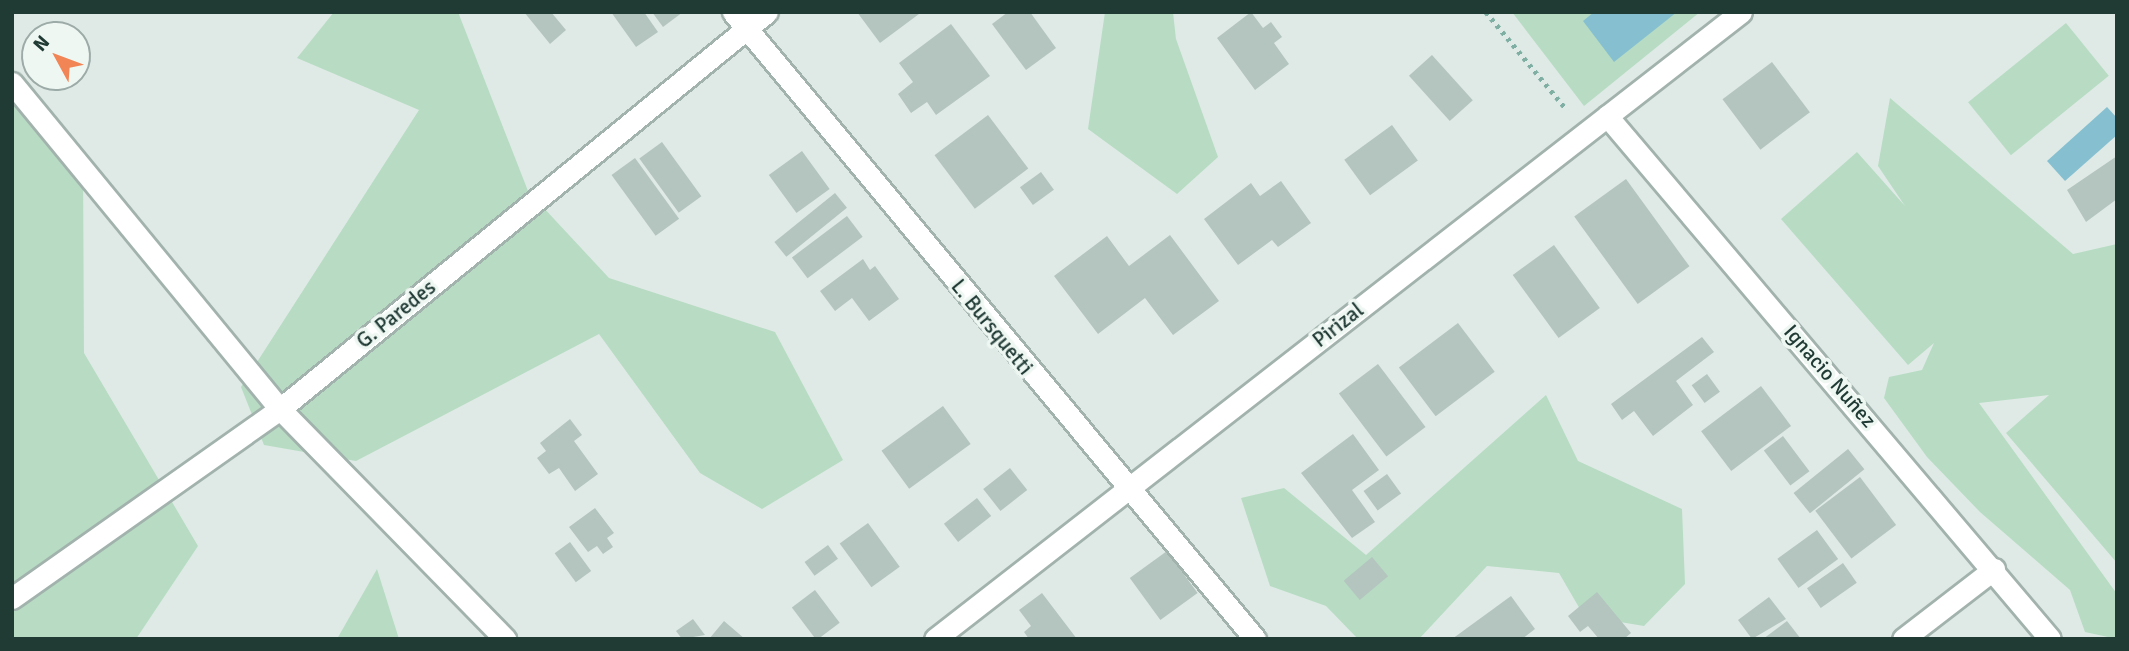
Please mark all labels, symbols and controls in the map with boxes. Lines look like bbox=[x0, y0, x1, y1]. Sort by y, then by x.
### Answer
north arrow bbox=[21, 21, 91, 91]
text: N bbox=[28, 31, 55, 56]
street label: G. Paredes bbox=[351, 274, 441, 354]
street label: L. Bursquetti bbox=[946, 274, 1038, 380]
street label: Pirizal bbox=[1308, 297, 1368, 353]
street label: Ignacio Nuñez bbox=[1779, 320, 1881, 432]

